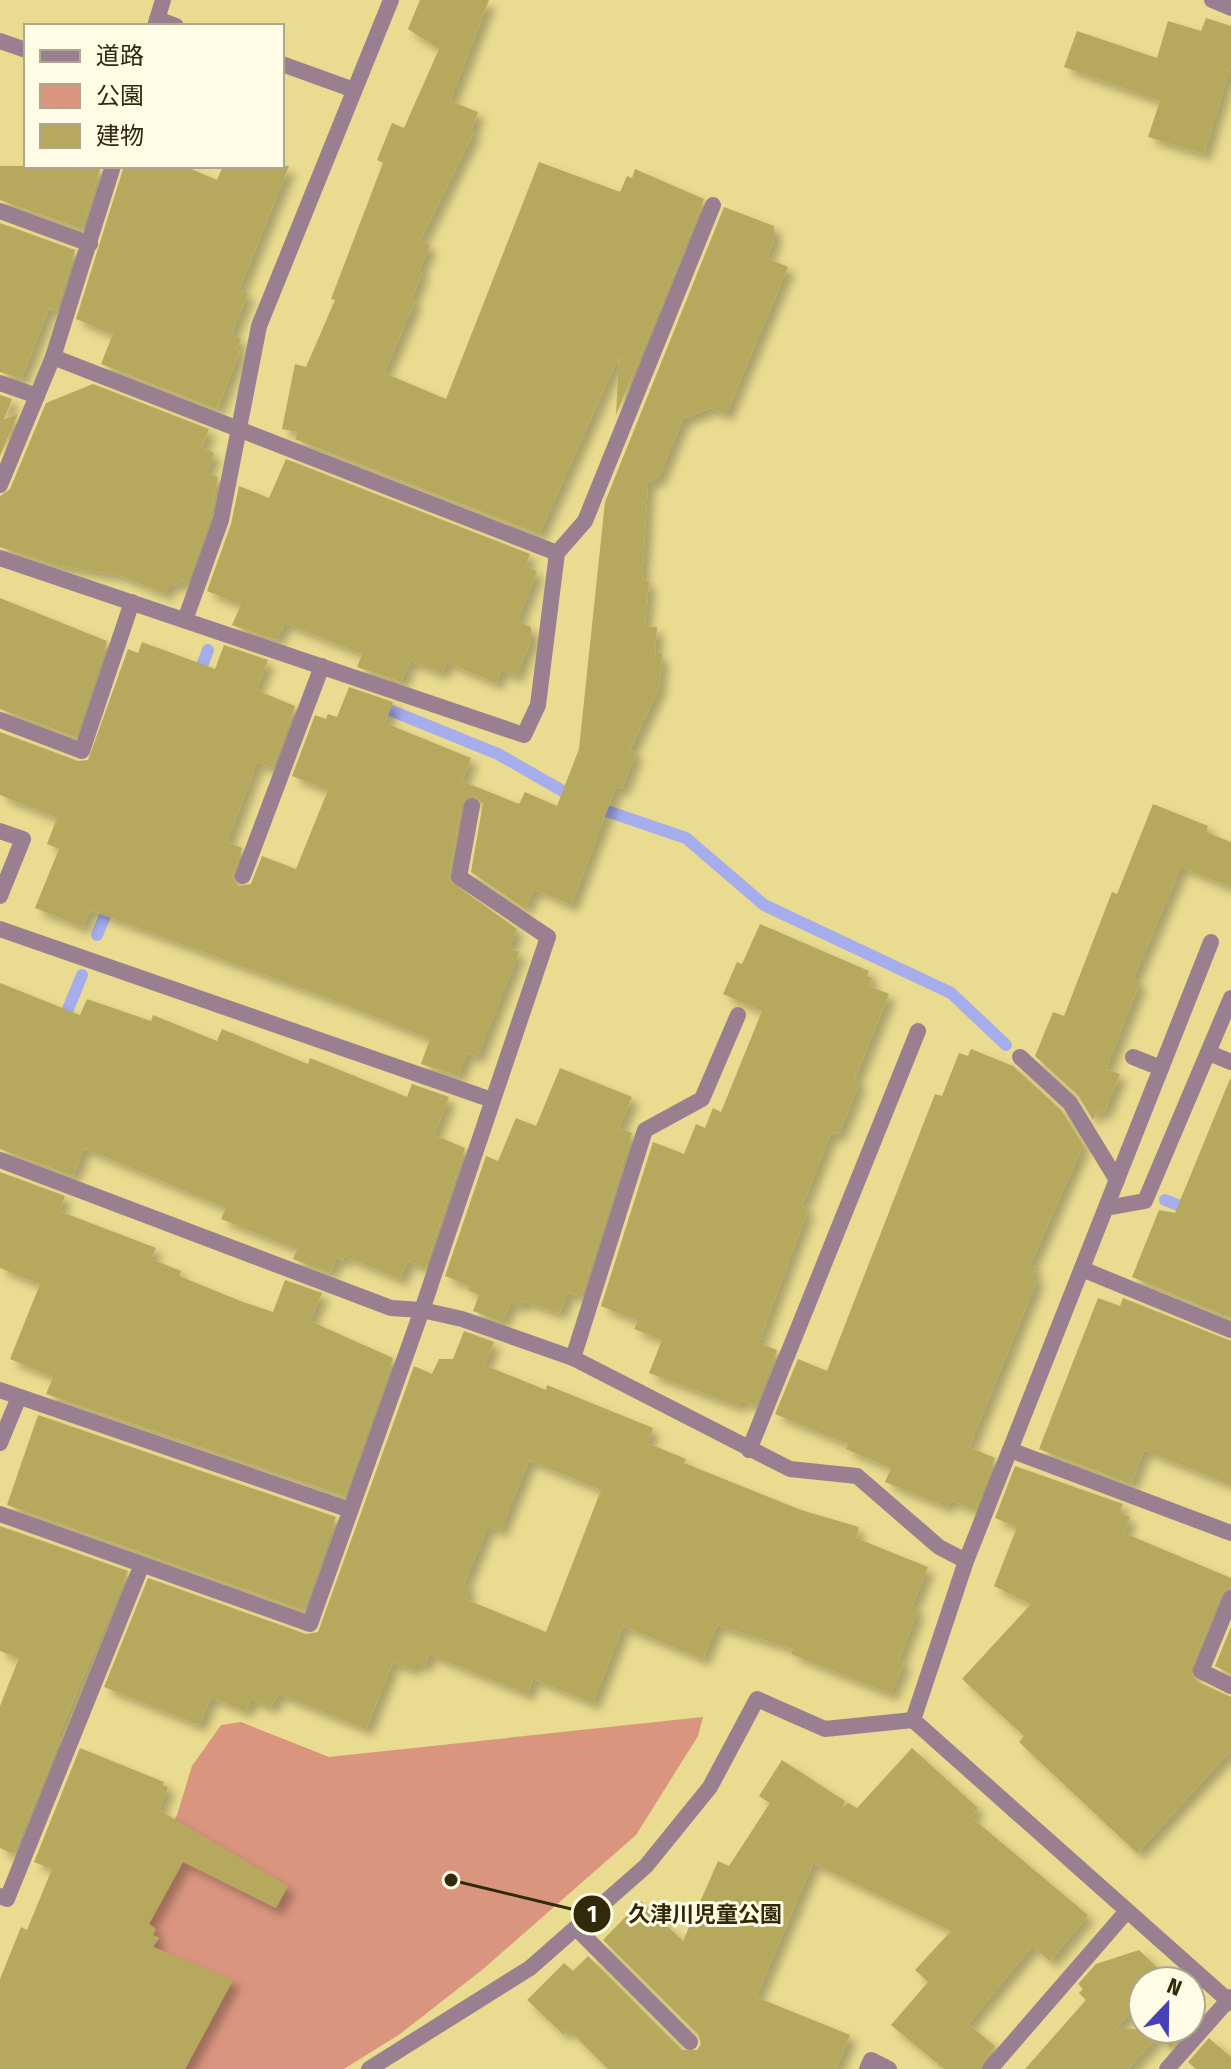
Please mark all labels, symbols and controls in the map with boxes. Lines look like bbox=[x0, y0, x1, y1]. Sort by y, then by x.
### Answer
legend bbox=[24, 24, 284, 168]
text: 道路 bbox=[96, 42, 144, 70]
text: 公園 bbox=[96, 82, 144, 110]
text: 建物 bbox=[96, 122, 144, 150]
callout: 久津川児童公園 bbox=[572, 1891, 798, 1937]
text: 1 bbox=[587, 1900, 597, 1928]
text: 久津川児童公園 bbox=[628, 1901, 782, 1928]
north arrow bbox=[1127, 1965, 1207, 2045]
text: N bbox=[1163, 1972, 1185, 2002]

